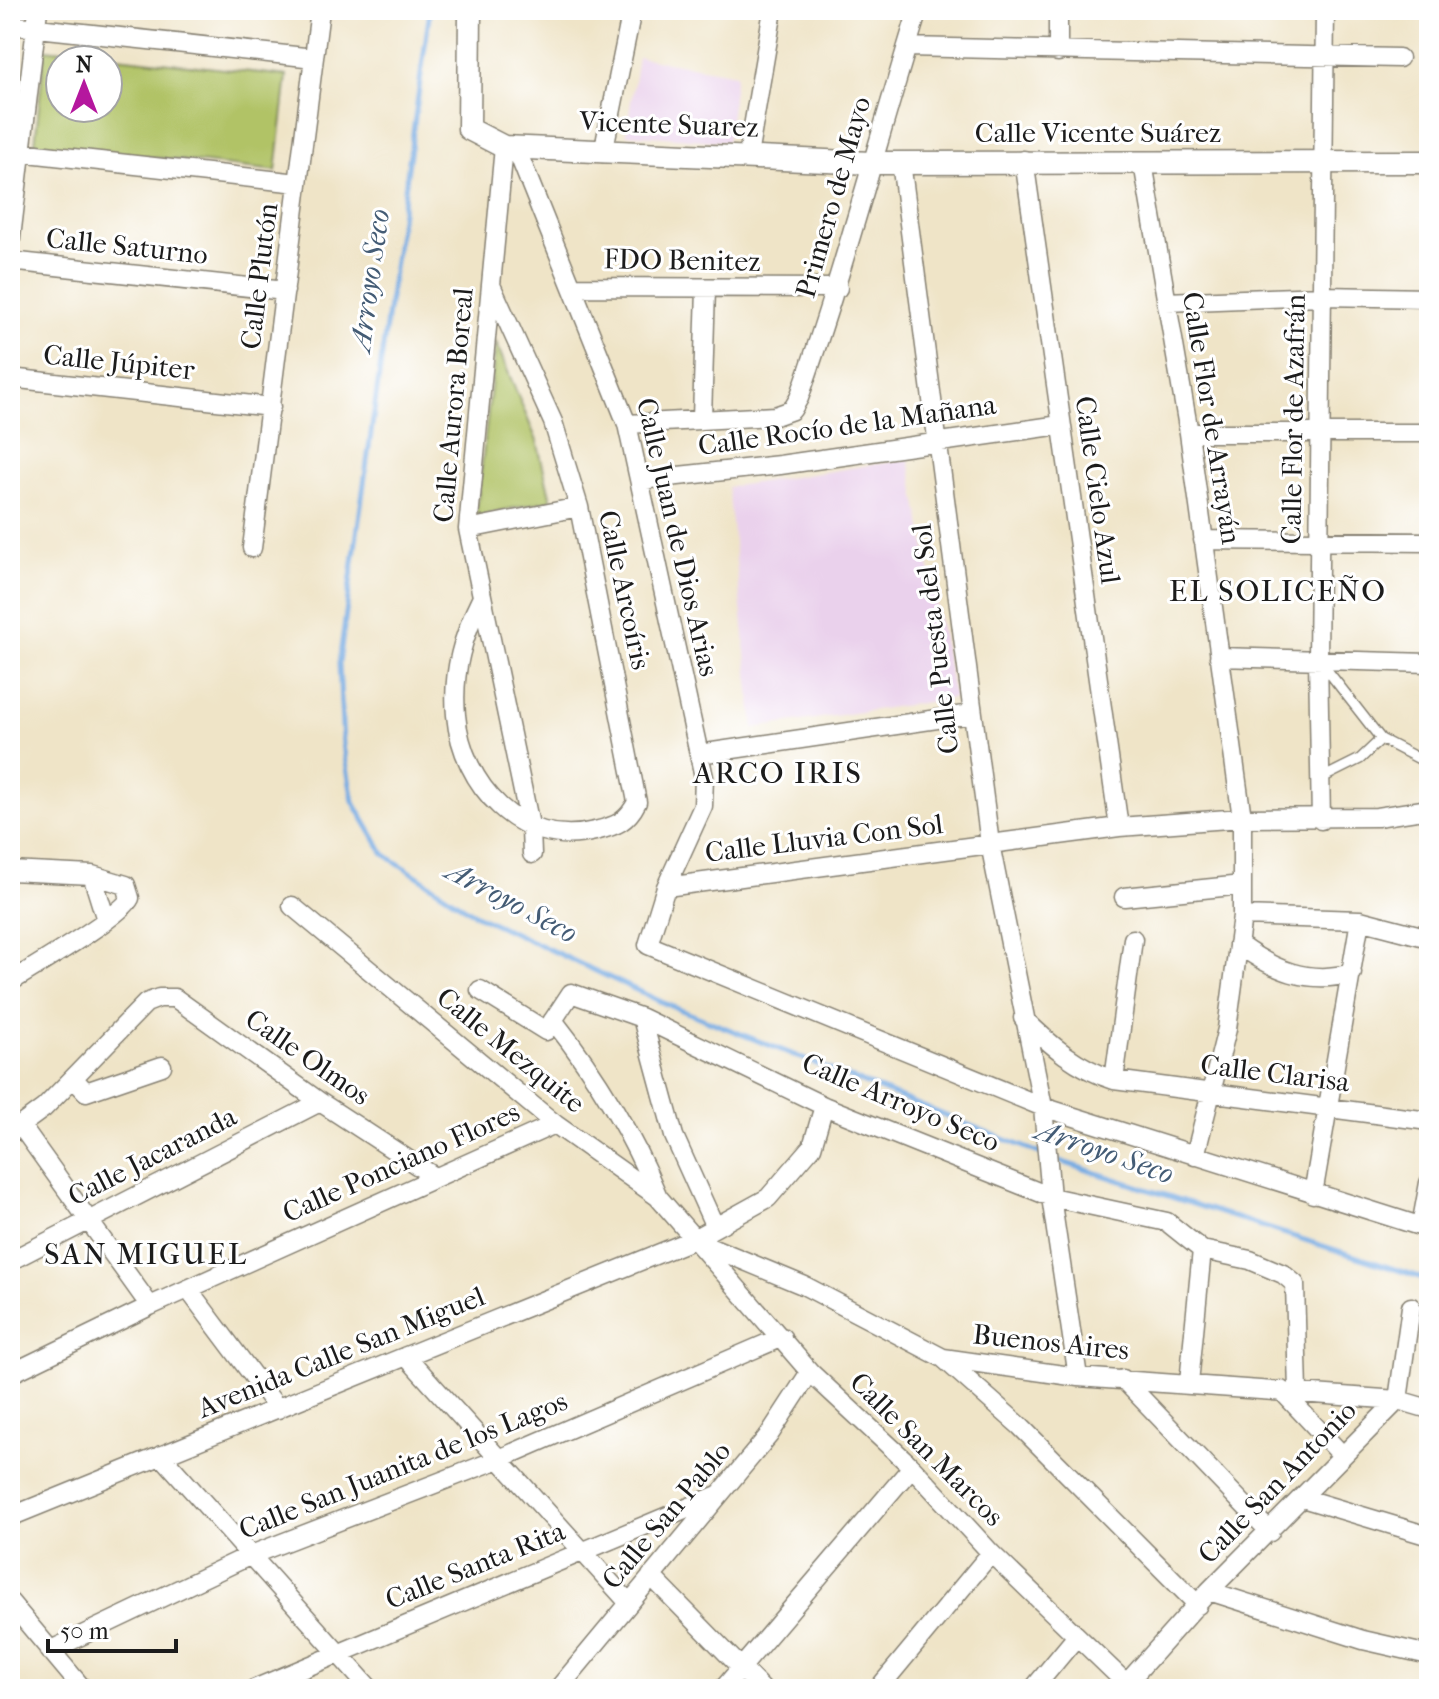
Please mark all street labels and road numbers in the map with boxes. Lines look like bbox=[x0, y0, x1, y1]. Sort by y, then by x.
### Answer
street label: Primero de Mayo bbox=[789, 93, 877, 301]
street label: Vicente Suarez bbox=[578, 104, 759, 144]
street label: Calle Vicente Suárez bbox=[975, 116, 1221, 149]
street label: Calle Plutón bbox=[234, 201, 284, 351]
street label: Calle Saturno bbox=[45, 221, 209, 271]
street label: FDO Benitez bbox=[603, 242, 761, 278]
street label: Calle Aurora Boreal bbox=[426, 286, 480, 524]
street label: Calle Flor de Arrayán bbox=[1176, 289, 1248, 547]
street label: Calle Flor de Azafrán bbox=[1274, 293, 1312, 545]
street label: Calle Júpiter bbox=[42, 338, 196, 386]
street label: Calle Rocío de la Mañana bbox=[696, 388, 999, 462]
street label: Calle Cielo Azul bbox=[1068, 394, 1128, 586]
street label: Calle Juan de Dios Arias bbox=[630, 395, 726, 679]
street label: Calle Arcoíris bbox=[592, 507, 658, 673]
street label: Calle Puesta del Sol bbox=[904, 522, 965, 756]
street label: Calle Lluvia Con Sol bbox=[703, 807, 945, 869]
street label: Calle Mezquite bbox=[430, 980, 592, 1120]
street label: Calle Olmos bbox=[239, 1002, 377, 1112]
street label: Calle Arroyo Seco bbox=[797, 1045, 1005, 1159]
street label: Calle Clarisa bbox=[1199, 1047, 1352, 1099]
street label: Calle Ponciano Flores bbox=[277, 1095, 525, 1229]
street label: Calle Jacaranda bbox=[62, 1099, 243, 1213]
street label: Avenida Calle San Miguel bbox=[192, 1279, 489, 1425]
street label: Buenos Aires bbox=[971, 1317, 1131, 1367]
street label: Calle San Marcos bbox=[843, 1365, 1011, 1533]
street label: Calle San Juanita de los Lagos bbox=[234, 1384, 572, 1546]
street label: Calle San Antonio bbox=[1191, 1394, 1363, 1570]
street label: Calle San Pablo bbox=[595, 1435, 737, 1595]
street label: Calle Santa Rita bbox=[380, 1514, 571, 1616]

